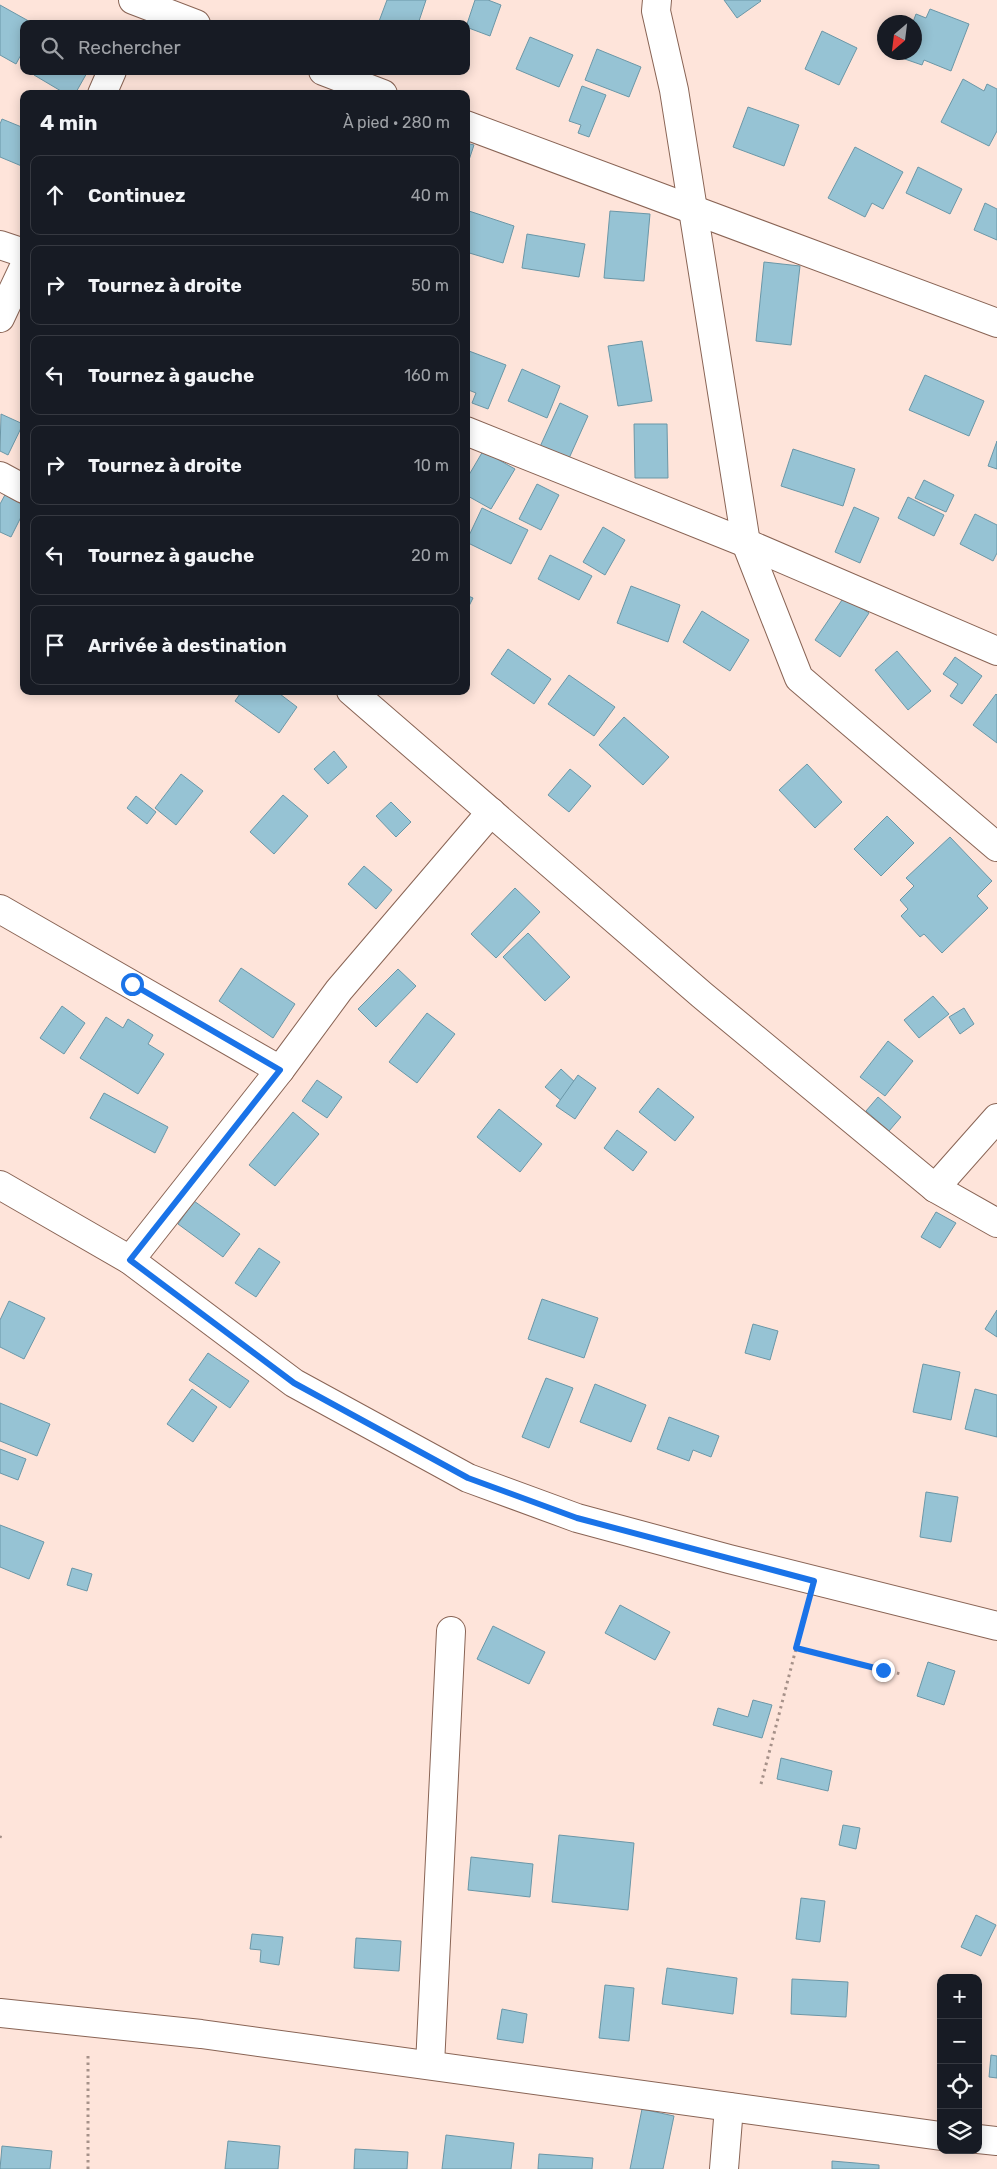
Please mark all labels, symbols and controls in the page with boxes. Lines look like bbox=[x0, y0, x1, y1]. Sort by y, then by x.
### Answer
north arrow bbox=[877, 15, 922, 60]
search box bbox=[20, 20, 470, 75]
icon: search bbox=[38, 34, 66, 62]
text: Rechercher bbox=[78, 36, 181, 59]
text: 4 min bbox=[40, 110, 98, 135]
text: À pied · 280 m bbox=[343, 113, 450, 132]
icon: ahead bbox=[41, 181, 69, 209]
text: Continuez bbox=[88, 184, 186, 207]
text: 40 m bbox=[411, 186, 449, 205]
icon: right bbox=[41, 271, 69, 299]
text: Tournez à droite bbox=[88, 274, 242, 297]
text: 50 m bbox=[411, 276, 449, 295]
icon: left bbox=[41, 361, 69, 389]
text: Tournez à gauche bbox=[88, 364, 254, 387]
text: 160 m bbox=[404, 366, 449, 385]
icon: right bbox=[41, 451, 69, 479]
text: Tournez à droite bbox=[88, 454, 242, 477]
text: 10 m bbox=[414, 456, 449, 475]
icon: left bbox=[41, 541, 69, 569]
text: Tournez à gauche bbox=[88, 544, 254, 567]
text: 20 m bbox=[411, 546, 449, 565]
icon: arrive bbox=[41, 631, 69, 659]
text: Arrivée à destination bbox=[88, 634, 287, 657]
route start bbox=[121, 973, 144, 996]
route end bbox=[872, 1659, 895, 1682]
map controls bbox=[937, 1974, 982, 2154]
button: + bbox=[937, 1974, 982, 2019]
button: − bbox=[937, 2019, 982, 2064]
button: locate bbox=[937, 2064, 982, 2109]
button: layers bbox=[937, 2109, 982, 2154]

